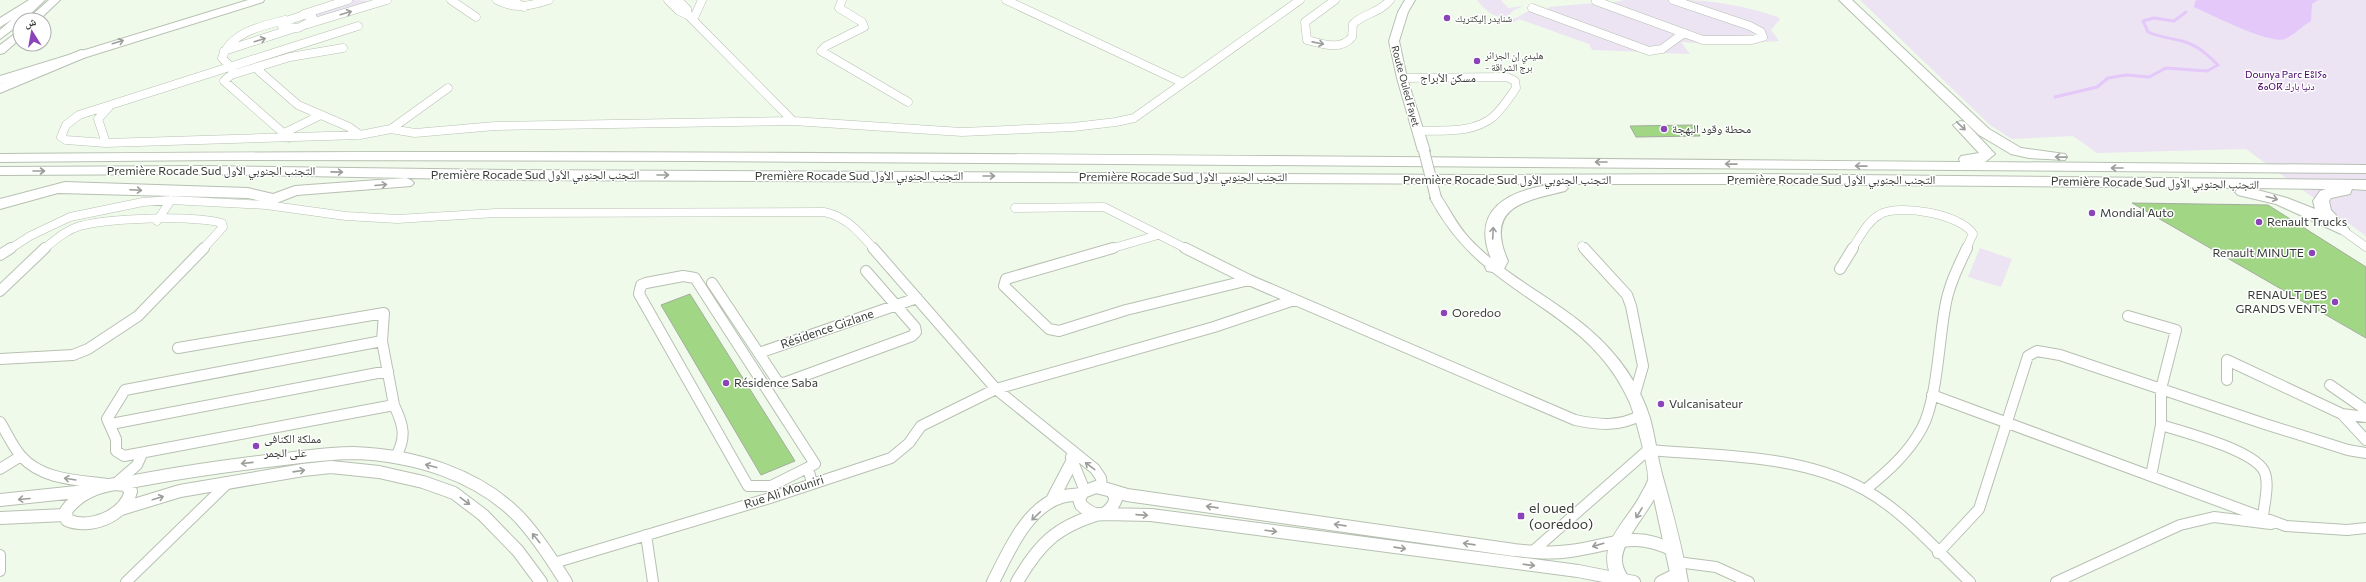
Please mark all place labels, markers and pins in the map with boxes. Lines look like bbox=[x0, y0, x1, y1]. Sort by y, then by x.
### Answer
place label: شنايدر إليكتريك bbox=[1455, 12, 1513, 25]
marker: شنايدر إليكتريك bbox=[1442, 13, 1452, 23]
place label: هليدي إن الجزائر - برج الشراقة bbox=[1484, 49, 1544, 74]
marker: هليدي إن الجزائر - برج الشراقة bbox=[1472, 56, 1482, 66]
place label: محطة وقود البهجة bbox=[1672, 121, 1751, 136]
marker: محطة وقود البهجة bbox=[1659, 124, 1669, 134]
place label: Mondial Auto bbox=[2100, 205, 2174, 219]
marker: Mondial Auto bbox=[2087, 208, 2097, 218]
place label: Renault Trucks bbox=[2267, 214, 2347, 228]
marker: Renault Trucks bbox=[2254, 217, 2264, 227]
place label: Renault MINUTE bbox=[2212, 245, 2304, 259]
marker: Renault MINUTE bbox=[2307, 248, 2317, 258]
place label: RENAULT DES GRANDS VENTS bbox=[2236, 287, 2327, 315]
marker: RENAULT DES GRANDS VENTS bbox=[2330, 297, 2340, 307]
place label: Ooredoo bbox=[1452, 305, 1501, 319]
marker: Ooredoo bbox=[1439, 308, 1449, 318]
place label: Résidence Saba bbox=[734, 375, 818, 389]
marker: Résidence Saba bbox=[721, 378, 731, 388]
place label: Vulcanisateur bbox=[1669, 396, 1743, 410]
marker: Vulcanisateur bbox=[1656, 399, 1666, 409]
place label: مملكة الكنافى على الجمر bbox=[263, 431, 321, 460]
marker: مملكة الكنافى على الجمر bbox=[251, 441, 261, 451]
place label: el oued (ooredoo) bbox=[1529, 499, 1593, 532]
marker: el oued (ooredoo) bbox=[1516, 511, 1526, 521]

